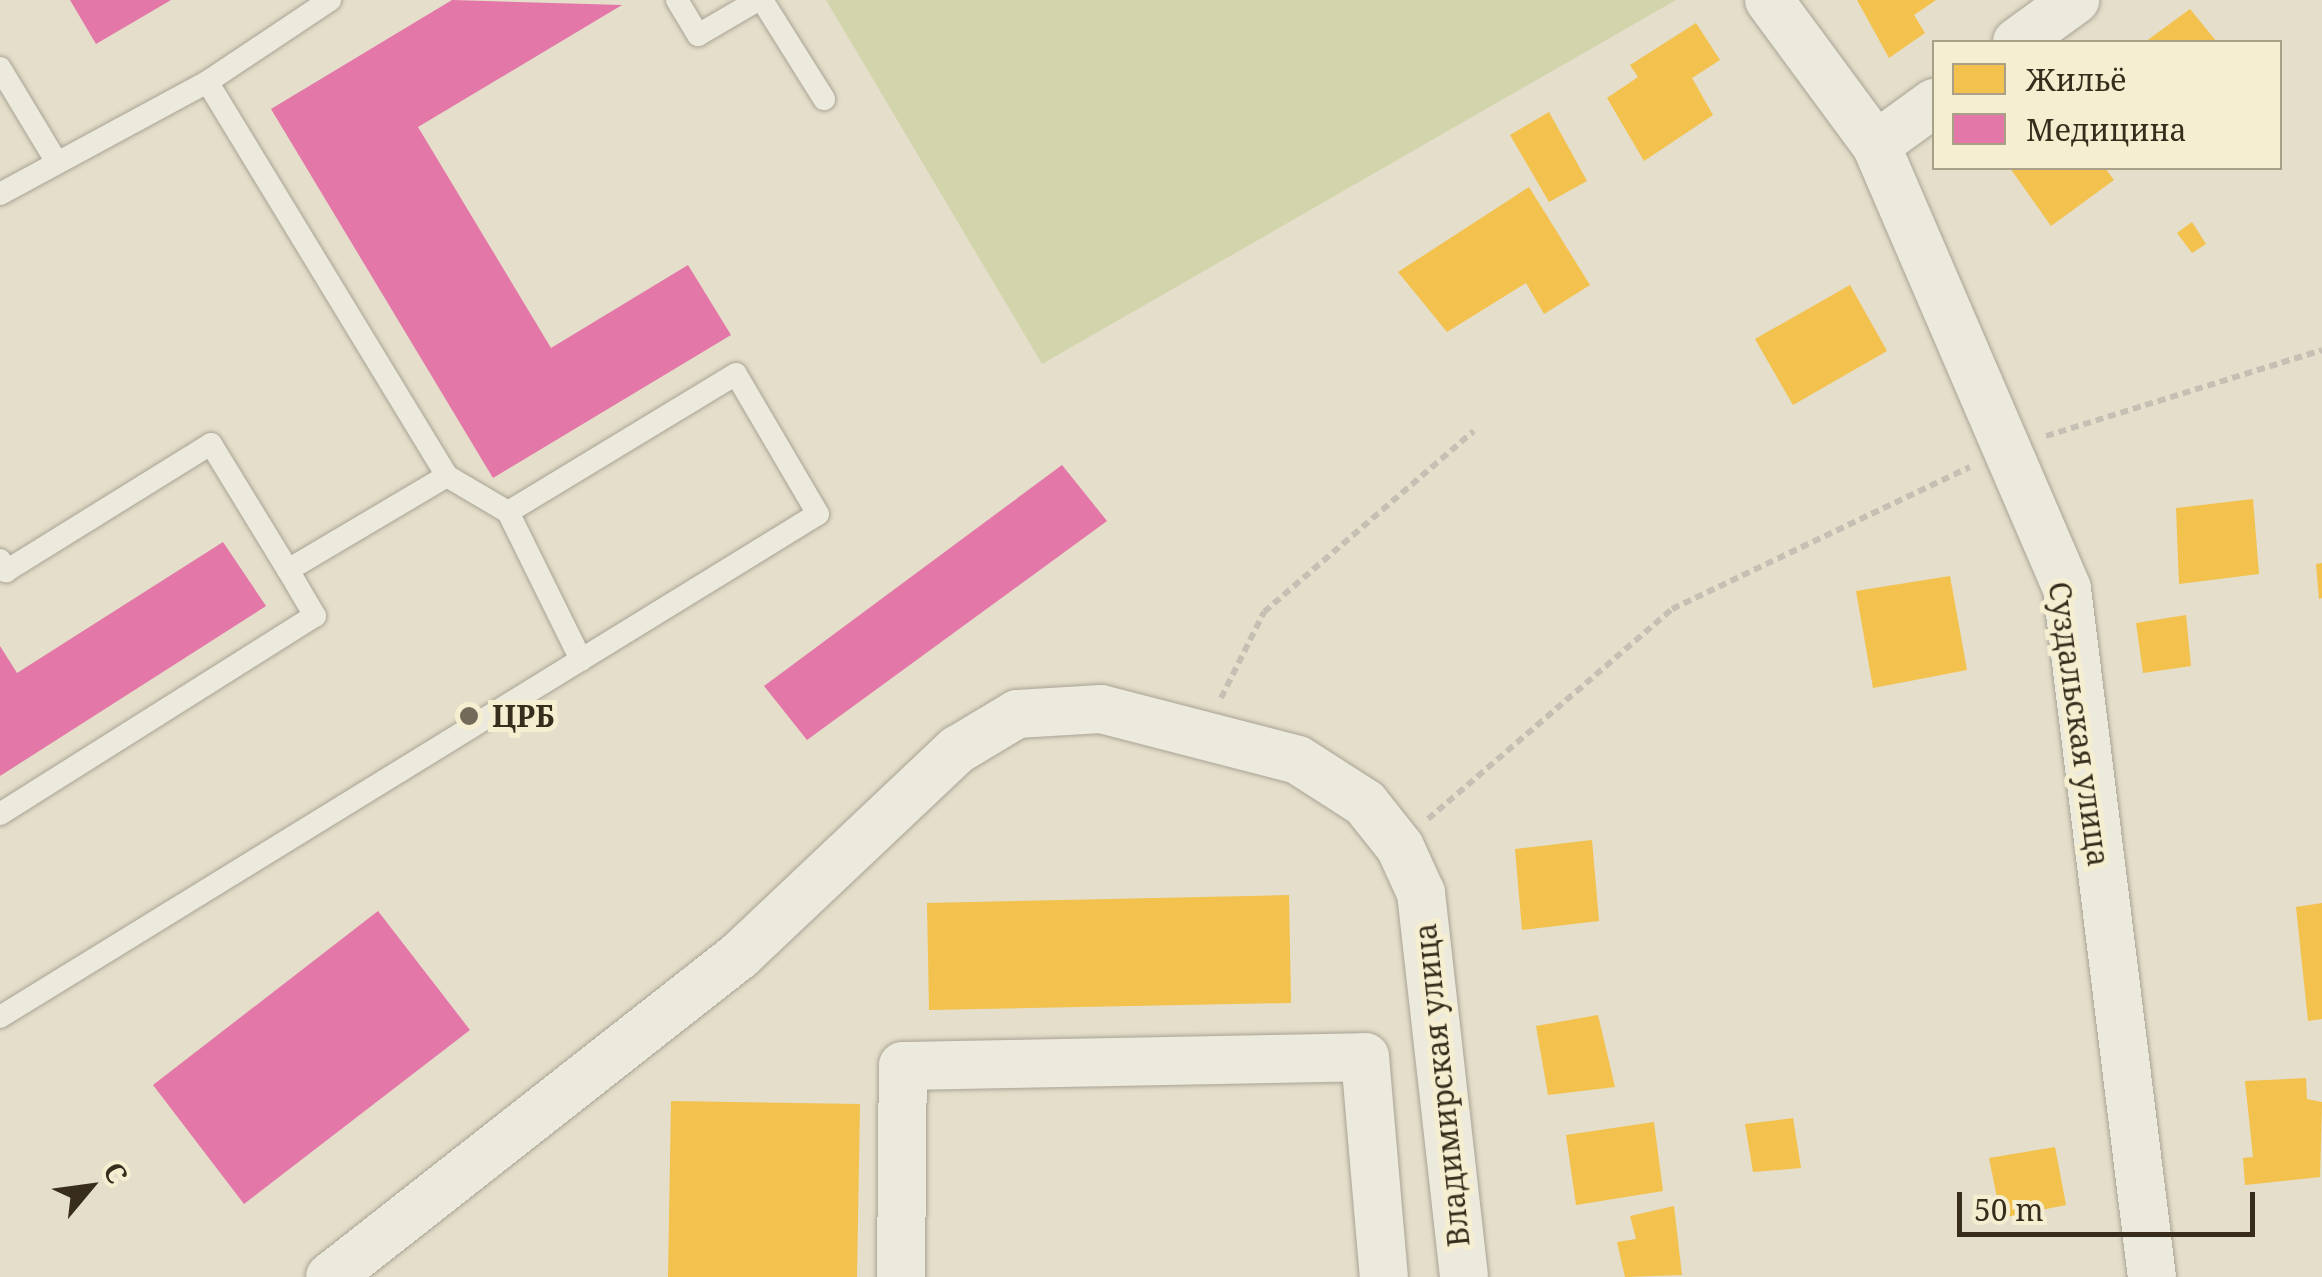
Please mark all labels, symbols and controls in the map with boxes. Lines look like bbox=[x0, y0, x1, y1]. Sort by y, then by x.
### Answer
legend bbox=[1932, 40, 2282, 170]
text: Жильё bbox=[2026, 59, 2126, 100]
text: Медицина bbox=[2026, 109, 2187, 150]
street label: Суздальская улица bbox=[2041, 579, 2117, 869]
place label: ЦРБ bbox=[492, 698, 554, 734]
marker: ЦРБ bbox=[456, 703, 482, 729]
street label: Владимирская улица bbox=[1407, 921, 1477, 1249]
north arrow bbox=[40, 1137, 140, 1237]
text: С bbox=[95, 1155, 137, 1190]
scale bar bbox=[1962, 1172, 2260, 1234]
text: 50 m bbox=[1974, 1189, 2044, 1230]

